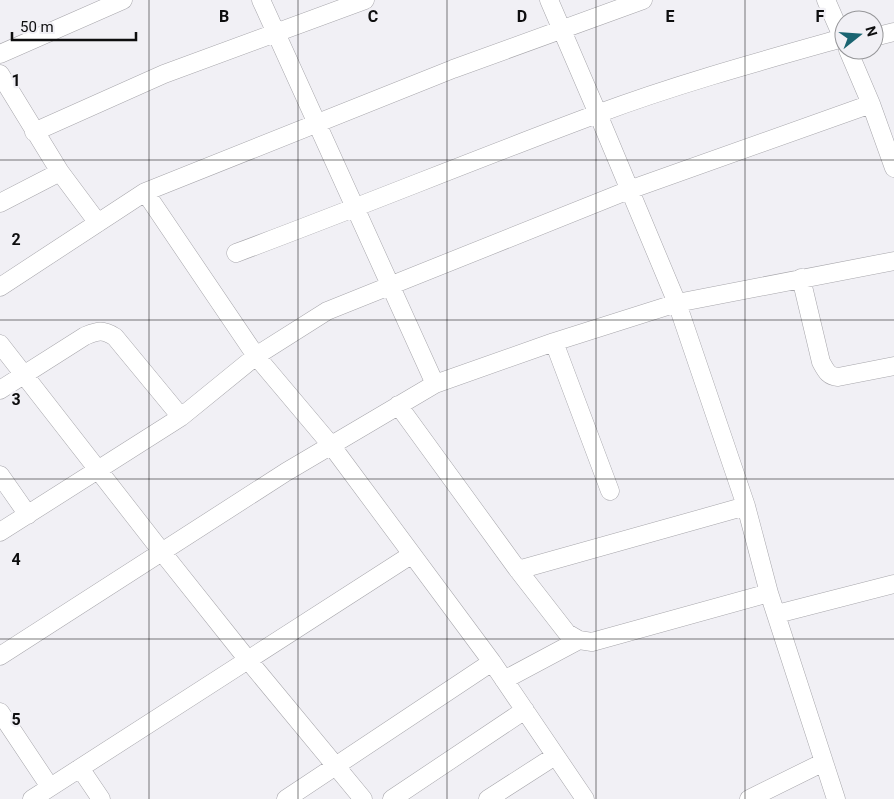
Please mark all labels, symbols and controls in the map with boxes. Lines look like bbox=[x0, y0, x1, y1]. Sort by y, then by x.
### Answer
text: B bbox=[219, 7, 229, 26]
text: C bbox=[368, 7, 378, 26]
text: D bbox=[517, 7, 527, 26]
text: E bbox=[666, 7, 675, 26]
text: F bbox=[816, 7, 825, 26]
scale bar bbox=[12, 10, 136, 42]
north arrow bbox=[834, 10, 884, 60]
text: 50 m bbox=[20, 18, 54, 36]
text: N bbox=[862, 24, 881, 38]
text: 1 bbox=[11, 71, 21, 90]
text: 2 bbox=[11, 230, 21, 249]
text: 3 bbox=[11, 390, 21, 409]
text: 4 bbox=[11, 550, 21, 569]
text: 5 bbox=[11, 710, 21, 729]

